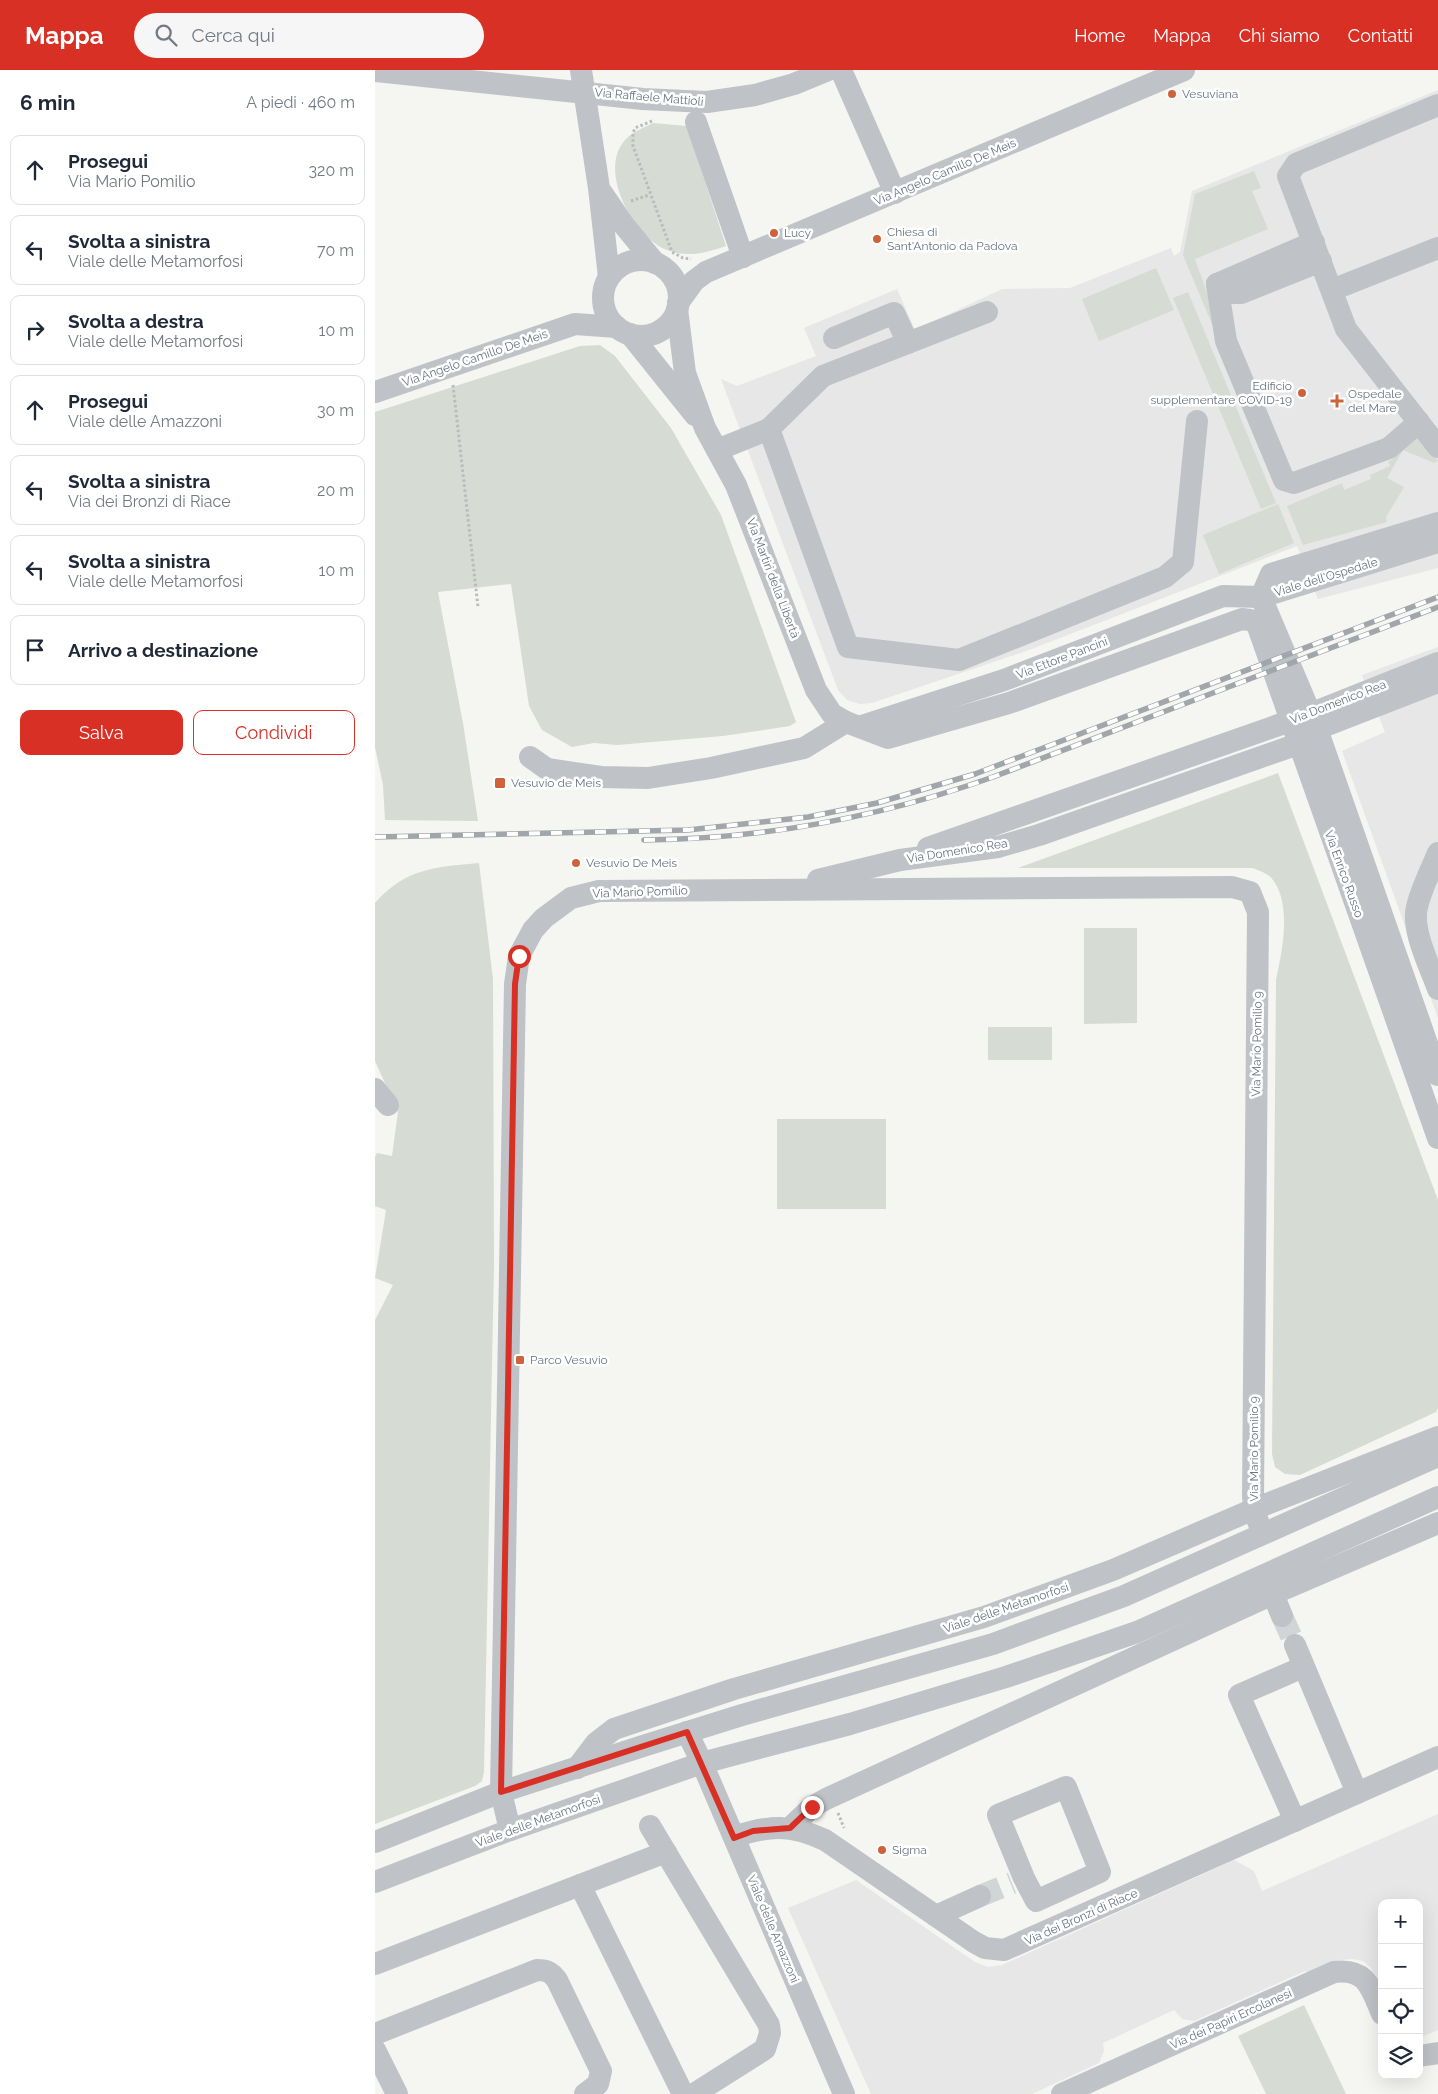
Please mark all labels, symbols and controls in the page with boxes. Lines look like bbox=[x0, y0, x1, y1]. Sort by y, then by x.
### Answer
search box bbox=[134, 13, 484, 58]
text: Mappa bbox=[25, 21, 104, 50]
icon: search bbox=[152, 21, 180, 49]
text: Cerca qui bbox=[192, 24, 275, 46]
text: Home bbox=[1074, 25, 1125, 46]
text: Mappa bbox=[1153, 25, 1211, 46]
text: Chi siamo bbox=[1239, 25, 1320, 46]
text: Contatti bbox=[1348, 25, 1413, 46]
street label: Via Raffaele Mattioli bbox=[594, 85, 704, 109]
place label: Vesuviana bbox=[1182, 87, 1238, 101]
marker: Vesuviana bbox=[1166, 88, 1178, 100]
text: 6 min bbox=[20, 90, 75, 115]
text: A piedi · 460 m bbox=[246, 93, 355, 112]
street label: Via Angelo Camillo De Meis bbox=[872, 136, 1018, 208]
text: Prosegui bbox=[68, 150, 148, 172]
icon: ahead bbox=[21, 156, 49, 184]
text: 320 m bbox=[309, 161, 354, 180]
text: Via Mario Pomilio bbox=[68, 172, 195, 191]
place label: Chiesa di Sant'Antonio da Padova bbox=[887, 225, 1017, 253]
place label: Lucy bbox=[784, 226, 812, 240]
marker: Lucy bbox=[768, 227, 780, 239]
text: Svolta a sinistra bbox=[68, 230, 210, 252]
marker: Chiesa di Sant'Antonio da Padova bbox=[871, 233, 883, 245]
icon: left bbox=[21, 236, 49, 264]
text: 70 m bbox=[317, 241, 354, 260]
text: Viale delle Metamorfosi bbox=[68, 252, 243, 271]
text: Svolta a destra bbox=[68, 310, 204, 332]
icon: right bbox=[21, 316, 49, 344]
text: 10 m bbox=[319, 321, 354, 340]
street label: Via Angelo Camillo De Meis bbox=[401, 326, 550, 389]
text: Viale delle Metamorfosi bbox=[68, 332, 243, 351]
place label: Edificio supplementare COVID-19 bbox=[1151, 379, 1292, 407]
marker: Edificio supplementare COVID-19 bbox=[1296, 387, 1308, 399]
place label: Ospedale del Mare bbox=[1348, 387, 1402, 415]
text: Prosegui bbox=[68, 390, 148, 412]
marker: Ospedale del Mare bbox=[1330, 394, 1344, 408]
icon: ahead bbox=[21, 396, 49, 424]
text: 30 m bbox=[317, 401, 354, 420]
text: Viale delle Amazzoni bbox=[68, 412, 222, 431]
text: Svolta a sinistra bbox=[68, 470, 210, 492]
icon: left bbox=[21, 476, 49, 504]
text: 20 m bbox=[317, 481, 354, 500]
text: Via dei Bronzi di Riace bbox=[68, 492, 231, 511]
street label: Via Martiri della Libertà bbox=[744, 516, 802, 640]
text: Svolta a sinistra bbox=[68, 550, 210, 572]
street label: Viale dell'Ospedale bbox=[1273, 555, 1379, 599]
icon: left bbox=[21, 556, 49, 584]
text: 10 m bbox=[319, 561, 354, 580]
text: Viale delle Metamorfosi bbox=[68, 572, 243, 591]
street label: Via Ettore Pancini bbox=[1014, 634, 1110, 682]
icon: arrive bbox=[21, 636, 49, 664]
text: Arrivo a destinazione bbox=[68, 639, 258, 661]
street label: Via Domenico Rea bbox=[1288, 677, 1388, 727]
button: Salva bbox=[20, 710, 183, 755]
button: Condividi bbox=[193, 710, 355, 755]
marker: Vesuvio de Meis bbox=[493, 776, 507, 790]
place label: Vesuvio de Meis bbox=[511, 776, 601, 790]
street label: Via Enrico Russo bbox=[1322, 828, 1366, 920]
street label: Via Domenico Rea bbox=[906, 836, 1008, 866]
place label: Vesuvio De Meis bbox=[586, 856, 677, 870]
marker: Vesuvio De Meis bbox=[570, 857, 582, 869]
street label: Via Mario Pomilio bbox=[592, 883, 688, 901]
route start bbox=[508, 945, 531, 968]
street label: Via Mario Pomilio 9 bbox=[1249, 991, 1265, 1097]
place label: Parco Vesuvio bbox=[530, 1353, 608, 1367]
marker: Parco Vesuvio bbox=[514, 1354, 526, 1366]
street label: Via Mario Pomilio 9 bbox=[1247, 1396, 1261, 1502]
street label: Viale delle Metamorfosi bbox=[942, 1580, 1070, 1636]
street label: Viale delle Metamorfosi bbox=[474, 1792, 602, 1850]
route end bbox=[801, 1796, 824, 1819]
place label: Sigma bbox=[892, 1843, 927, 1857]
marker: Sigma bbox=[876, 1844, 888, 1856]
street label: Viale delle Amazzoni bbox=[744, 1873, 802, 1985]
street label: Via dei Bronzi di Riace bbox=[1022, 1886, 1140, 1948]
map controls bbox=[1378, 1899, 1423, 2079]
button: + bbox=[1378, 1899, 1423, 1944]
button: − bbox=[1378, 1944, 1423, 1989]
street label: Via dei Papiri Ercolanesi bbox=[1168, 1986, 1294, 2052]
button: locate bbox=[1378, 1989, 1423, 2034]
button: layers bbox=[1378, 2034, 1423, 2079]

